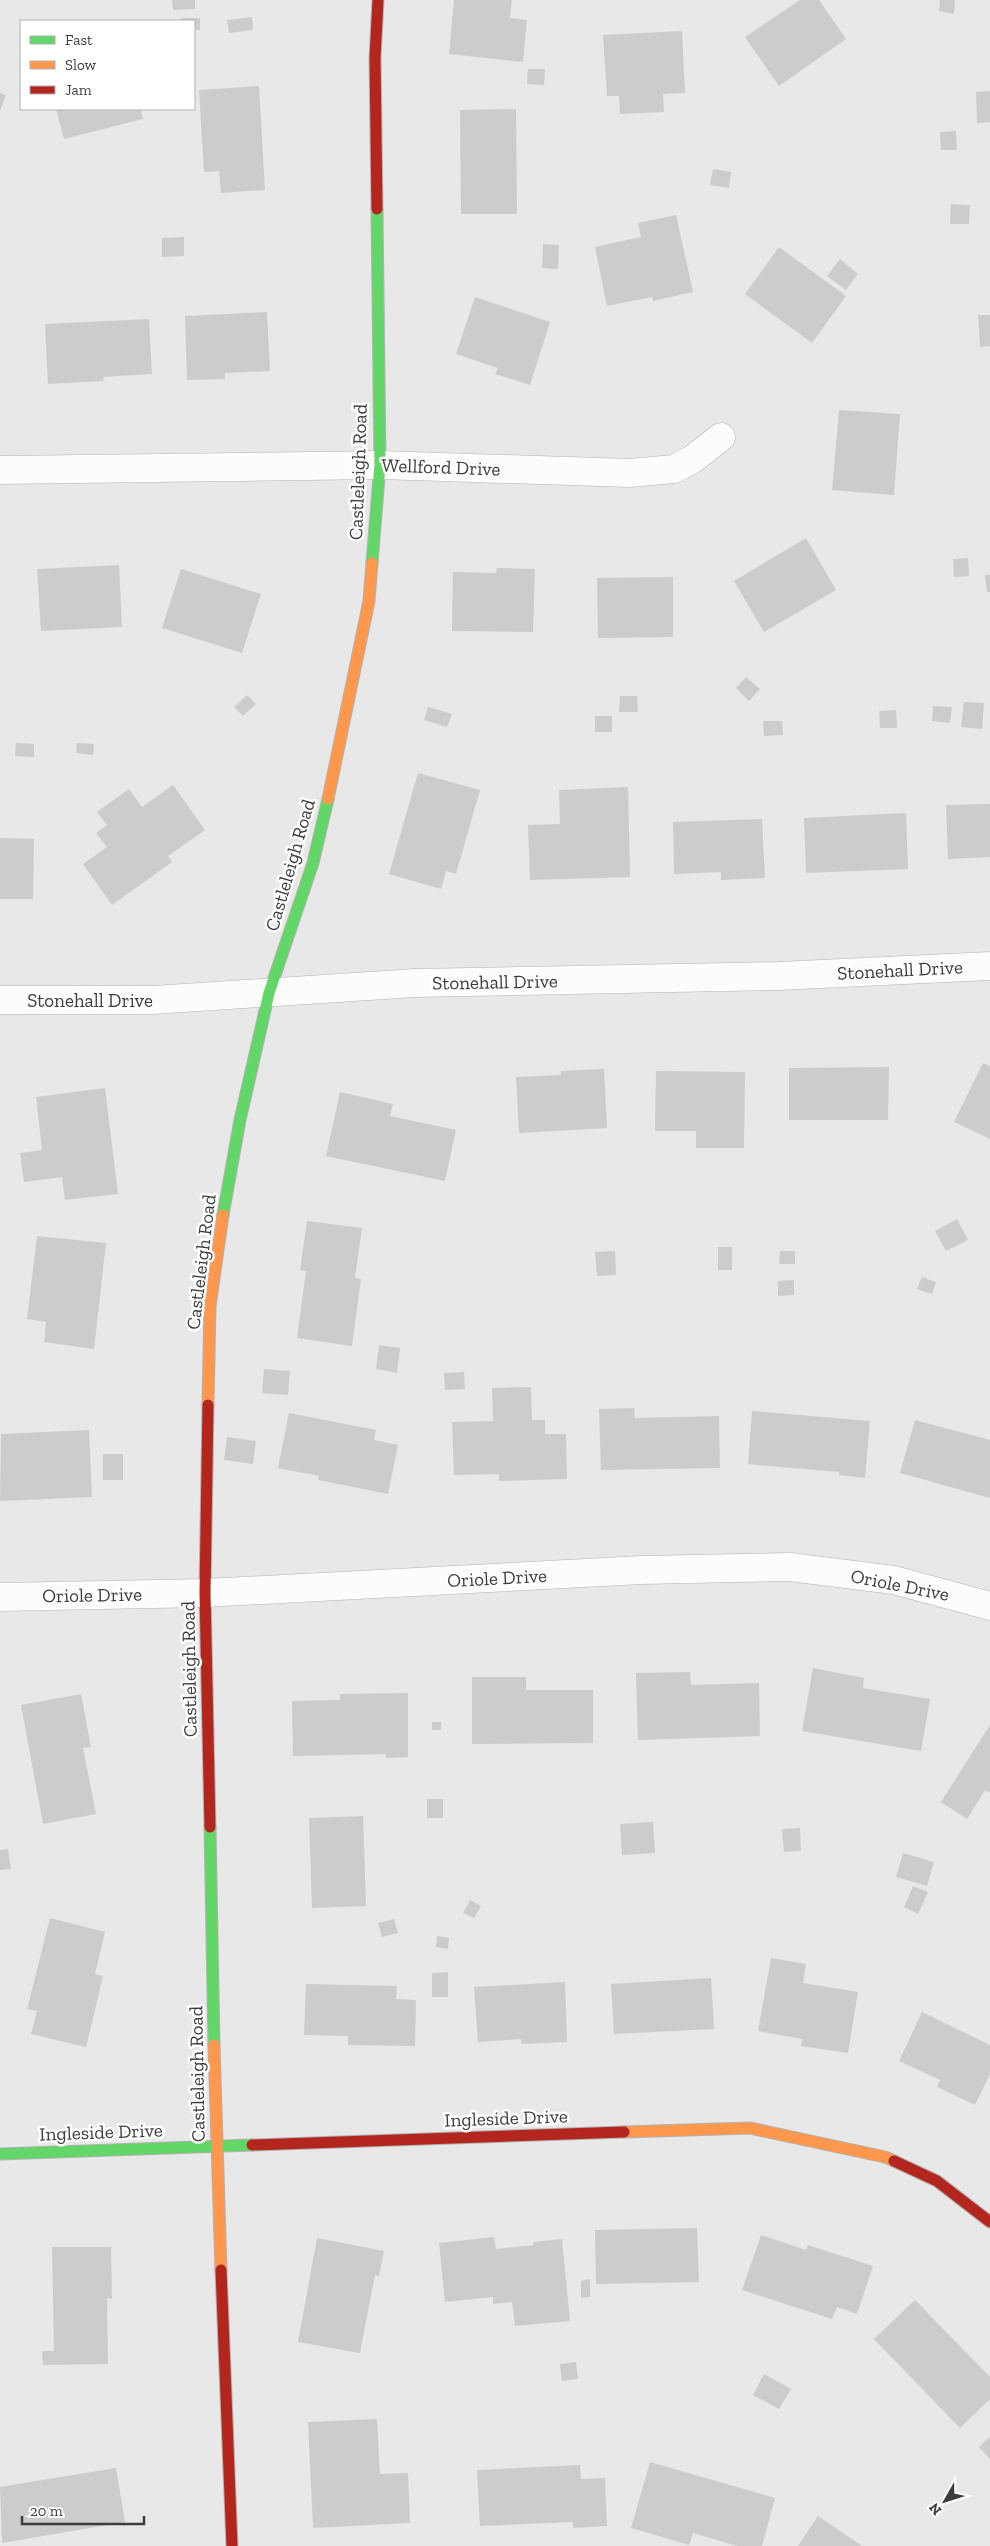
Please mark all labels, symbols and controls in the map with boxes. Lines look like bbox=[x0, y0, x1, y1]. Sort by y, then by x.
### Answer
legend bbox=[20, 20, 195, 110]
text: Fast bbox=[65, 31, 93, 49]
text: Slow bbox=[65, 56, 97, 74]
text: Jam bbox=[65, 81, 92, 99]
street label: Castleleigh Road bbox=[344, 403, 372, 540]
street label: Wellford Drive bbox=[381, 453, 501, 481]
street label: Castleleigh Road bbox=[260, 796, 320, 934]
street label: Stonehall Drive bbox=[837, 955, 963, 985]
street label: Stonehall Drive bbox=[432, 969, 558, 995]
street label: Stonehall Drive bbox=[27, 989, 153, 1012]
street label: Castleleigh Road bbox=[181, 1192, 221, 1331]
street label: Oriole Drive bbox=[447, 1564, 548, 1592]
street label: Oriole Drive bbox=[849, 1564, 951, 1606]
street label: Oriole Drive bbox=[42, 1583, 142, 1607]
street label: Castleleigh Road bbox=[176, 1600, 202, 1737]
street label: Castleleigh Road bbox=[184, 2005, 210, 2142]
street label: Ingleside Drive bbox=[444, 2104, 568, 2132]
street label: Ingleside Drive bbox=[39, 2118, 163, 2146]
north arrow bbox=[920, 2476, 970, 2526]
scale bar bbox=[22, 2494, 145, 2526]
text: N bbox=[925, 2499, 945, 2518]
text: 20 m bbox=[30, 2502, 63, 2520]

